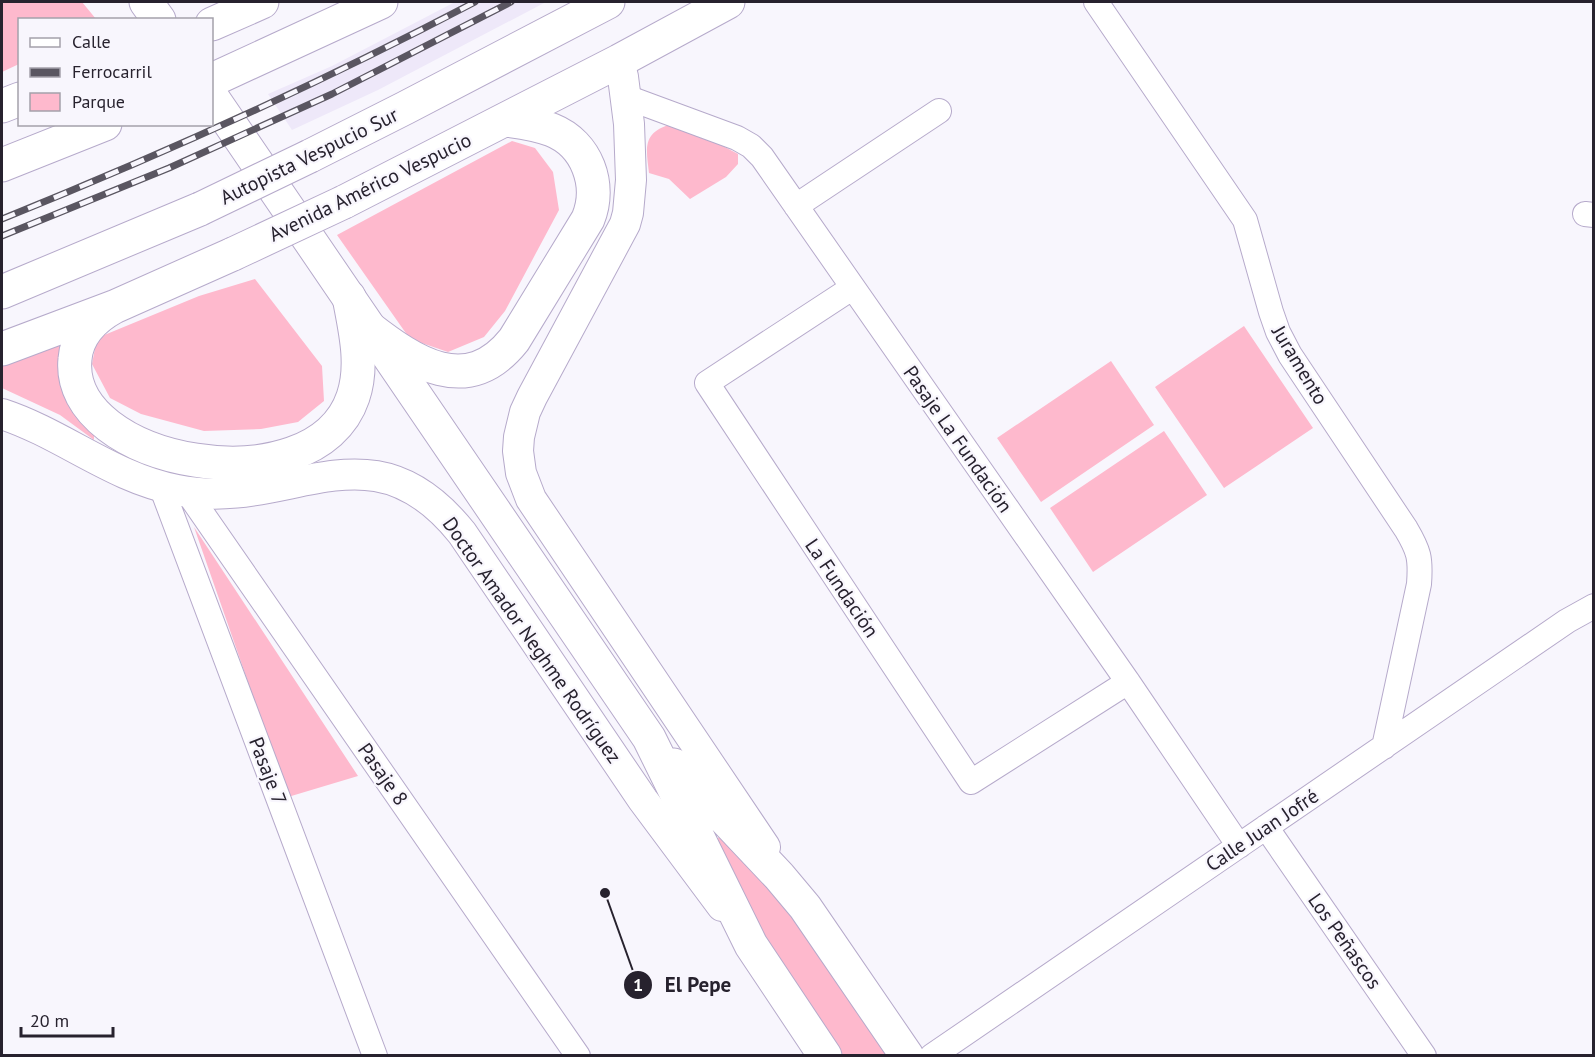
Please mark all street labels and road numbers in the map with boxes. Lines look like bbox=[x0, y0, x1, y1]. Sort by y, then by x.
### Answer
street label: Autopista Vespucio Sur bbox=[216, 102, 402, 210]
street label: Avenida Américo Vespucio bbox=[265, 127, 475, 247]
street label: Juramento bbox=[1266, 320, 1334, 409]
street label: Pasaje La Fundación bbox=[898, 360, 1018, 518]
street label: Doctor Amador Neghme Rodríguez bbox=[437, 512, 627, 768]
street label: La Fundación bbox=[799, 533, 885, 643]
street label: Pasaje 7 bbox=[243, 733, 293, 809]
street label: Pasaje 8 bbox=[352, 738, 414, 810]
street label: Calle Juan Jofré bbox=[1201, 783, 1323, 877]
street label: Los Peñascos bbox=[1302, 888, 1388, 994]

